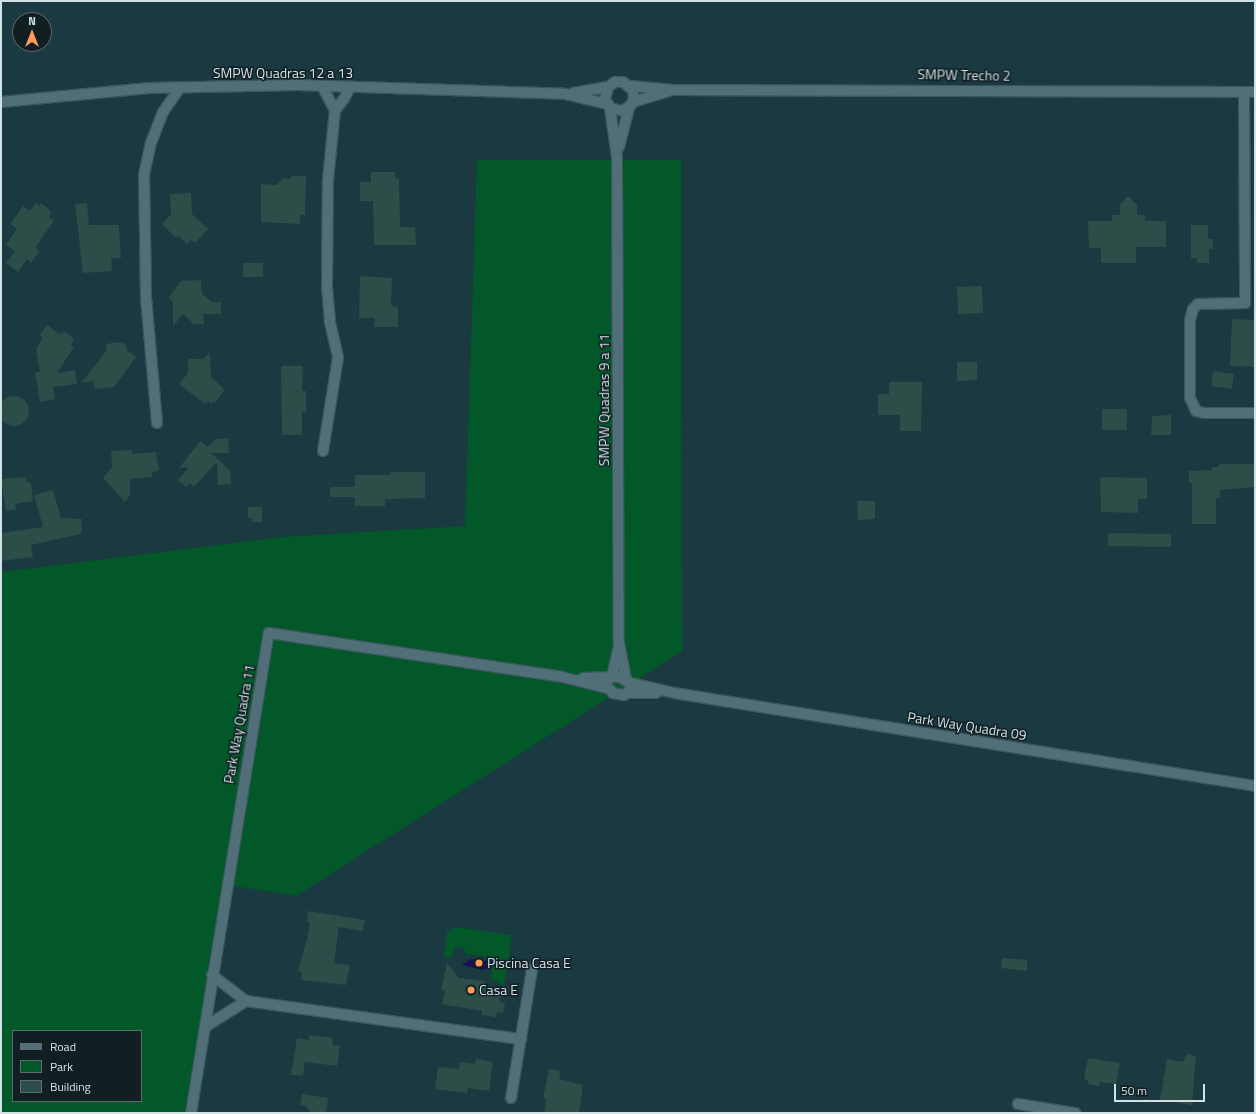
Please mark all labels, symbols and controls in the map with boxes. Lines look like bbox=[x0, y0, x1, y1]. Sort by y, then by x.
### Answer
north arrow bbox=[12, 12, 52, 52]
text: N bbox=[28, 13, 36, 29]
street label: SMPW Quadras 12 a 13 bbox=[213, 65, 353, 81]
street label: SMPW Trecho 2 bbox=[917, 66, 1011, 84]
street label: SMPW Quadras 9 a 11 bbox=[596, 334, 612, 466]
street label: Park Way Quadra 11 bbox=[220, 663, 258, 785]
street label: Park Way Quadra 09 bbox=[906, 708, 1028, 744]
place label: Piscina Casa E bbox=[487, 955, 571, 971]
marker: Piscina Casa E bbox=[474, 958, 484, 968]
place label: Casa E bbox=[479, 982, 518, 998]
marker: Casa E bbox=[466, 985, 476, 995]
legend bbox=[12, 1030, 142, 1102]
text: Road bbox=[50, 1037, 76, 1056]
text: Park bbox=[50, 1057, 73, 1076]
scale bar bbox=[1116, 1076, 1207, 1102]
text: Building bbox=[50, 1077, 91, 1096]
text: 50 m bbox=[1121, 1081, 1147, 1100]

